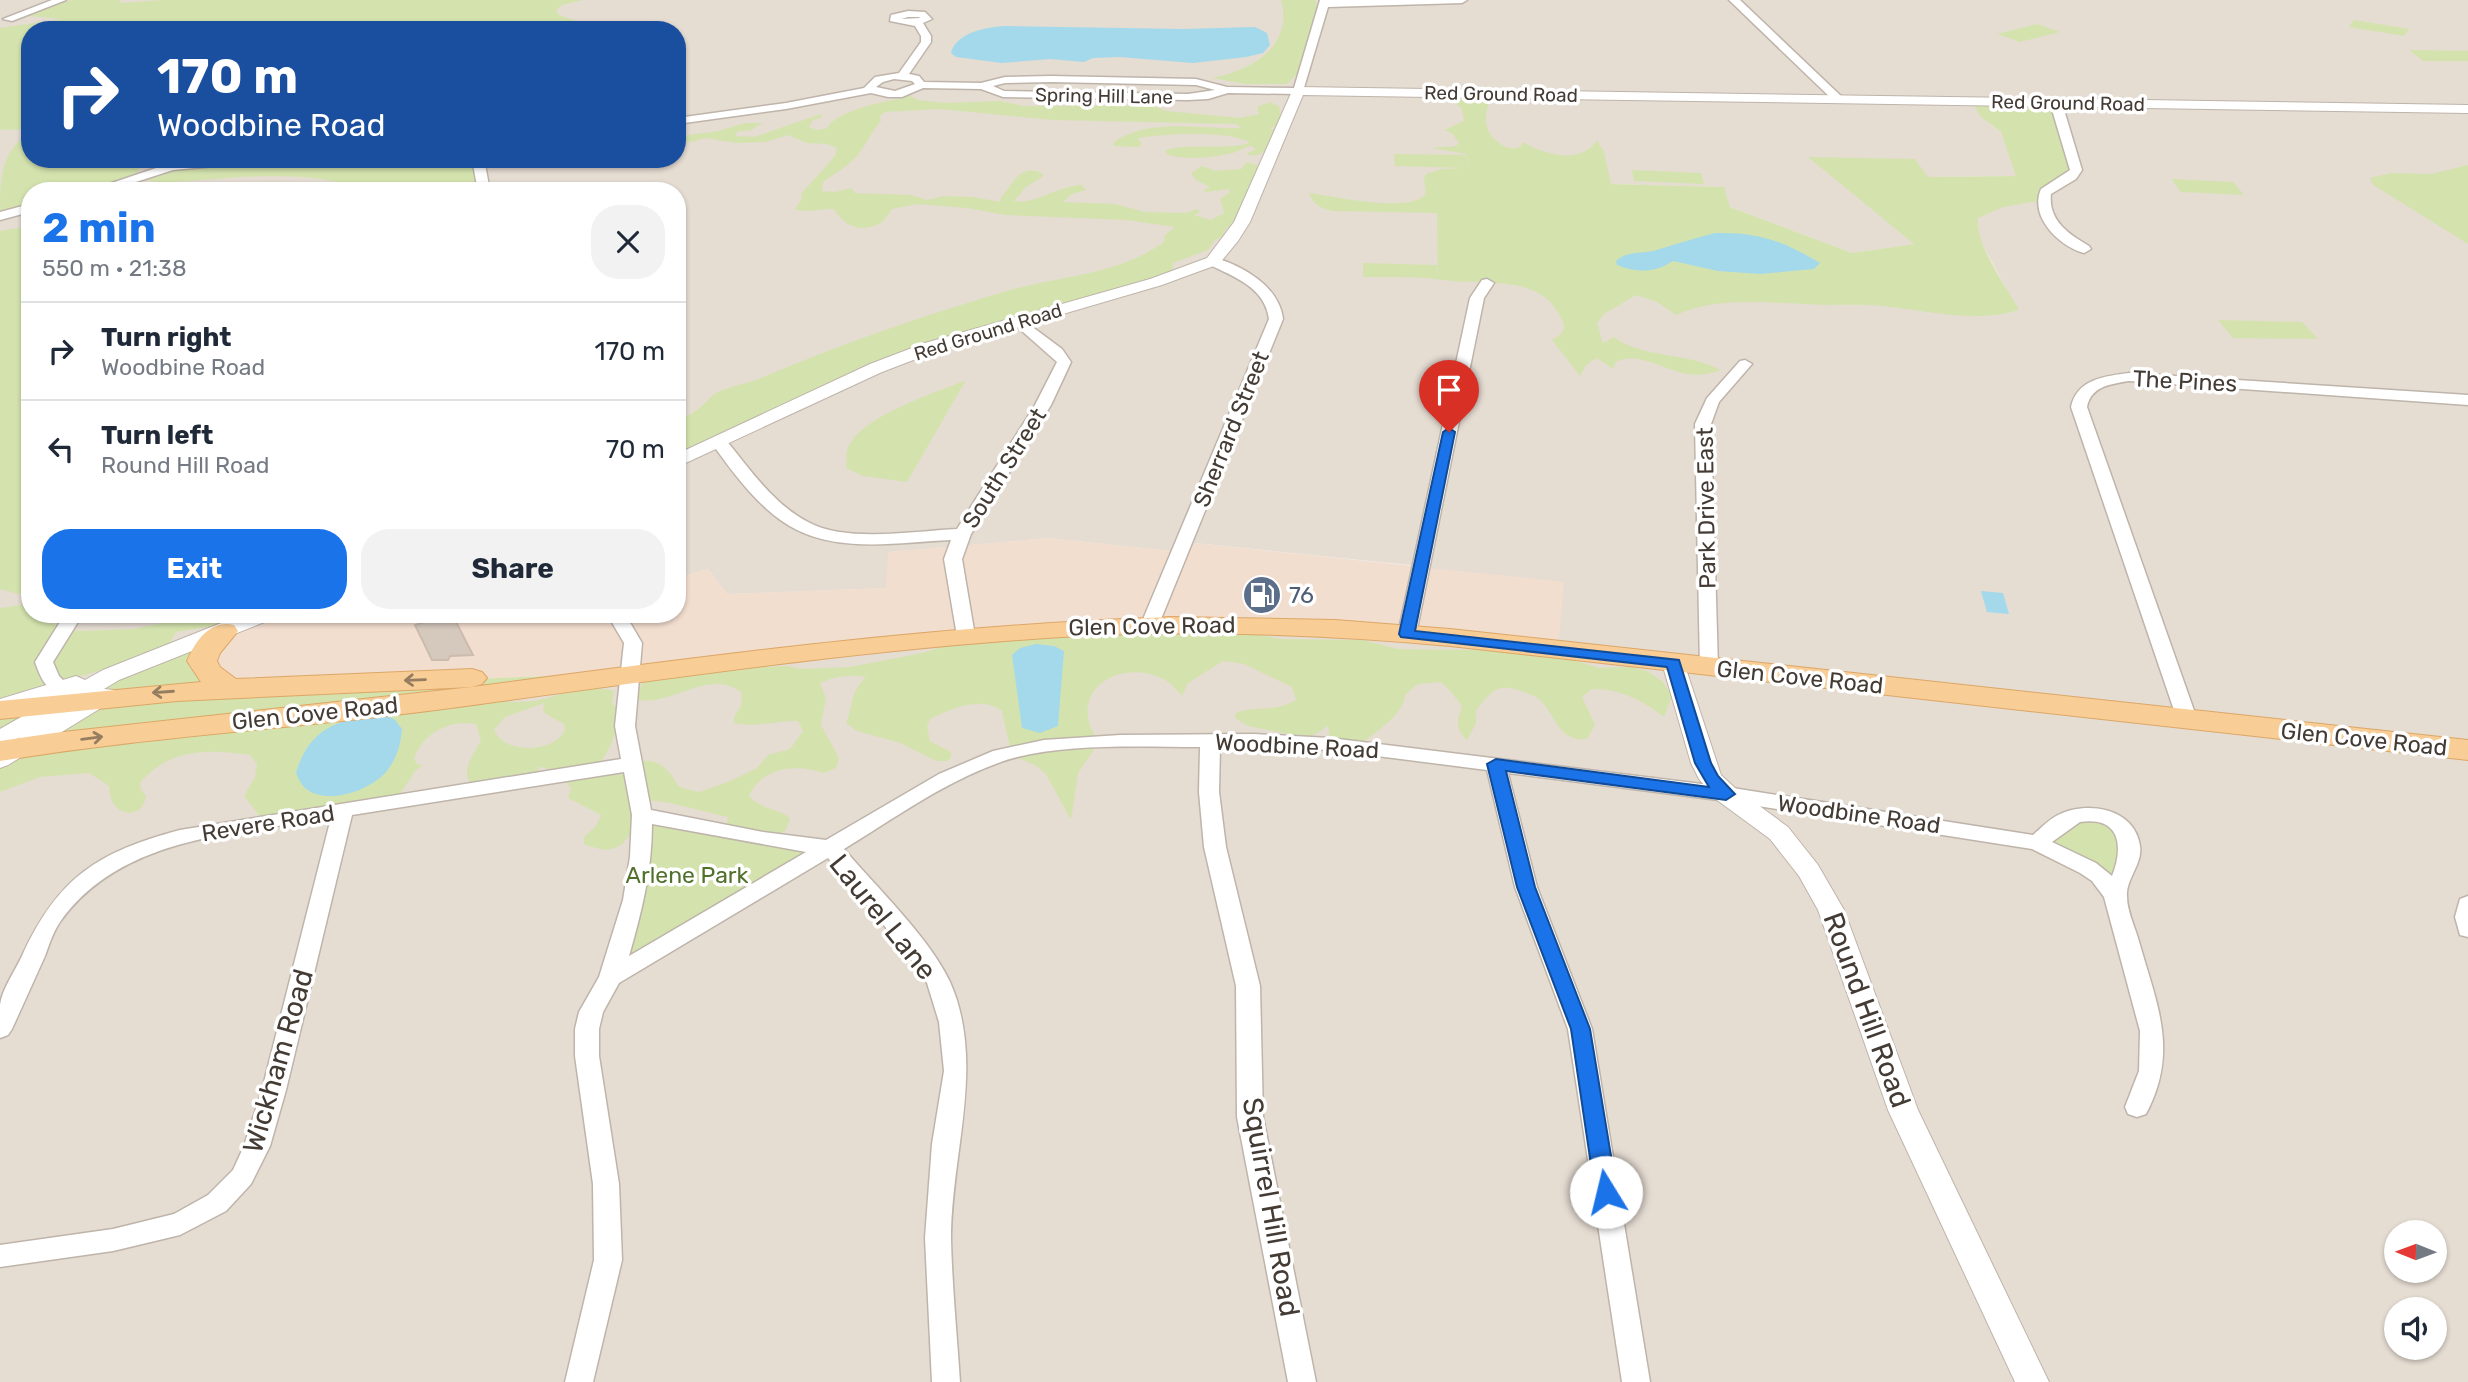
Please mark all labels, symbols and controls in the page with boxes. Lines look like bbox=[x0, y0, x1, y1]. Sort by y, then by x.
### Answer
text: 170 m bbox=[157, 47, 298, 105]
icon: right bbox=[42, 49, 133, 140]
street label: Red Ground Road bbox=[1424, 81, 1578, 107]
street label: Spring Hill Lane bbox=[1035, 83, 1173, 109]
street label: Red Ground Road bbox=[1991, 90, 2145, 116]
text: Woodbine Road bbox=[157, 106, 386, 144]
text: 2 min bbox=[42, 203, 156, 253]
button: close bbox=[591, 205, 665, 279]
text: 550 m · 21:38 bbox=[42, 254, 187, 282]
street label: Red Ground Road bbox=[911, 299, 1065, 365]
text: Turn right bbox=[101, 322, 231, 353]
icon: right bbox=[42, 332, 80, 370]
text: 170 m bbox=[595, 336, 665, 367]
street label: Sherrard Street bbox=[1187, 347, 1275, 511]
text: Woodbine Road bbox=[101, 353, 265, 381]
pin bbox=[1419, 360, 1479, 432]
street label: The Pines bbox=[2132, 364, 2238, 398]
icon: arrive bbox=[1430, 371, 1468, 409]
street label: South Street bbox=[956, 403, 1052, 533]
text: Turn left bbox=[101, 420, 213, 451]
street label: Park Drive East bbox=[1691, 427, 1721, 589]
icon: left bbox=[42, 430, 80, 468]
text: 70 m bbox=[606, 434, 665, 465]
text: Round Hill Road bbox=[101, 451, 270, 479]
button: Exit bbox=[42, 529, 347, 609]
button: Share bbox=[361, 529, 665, 609]
fuel station icon: 76 bbox=[1241, 574, 1283, 616]
place label: 76 bbox=[1289, 581, 1314, 609]
street label: Glen Cove Road bbox=[1068, 611, 1236, 641]
street label: Glen Cove Road bbox=[1715, 654, 1885, 700]
one-way arrow bbox=[404, 674, 427, 687]
one-way arrow bbox=[152, 686, 175, 699]
street label: Glen Cove Road bbox=[230, 690, 400, 736]
street label: Glen Cove Road bbox=[2279, 716, 2449, 762]
street label: Woodbine Road bbox=[1214, 728, 1380, 764]
one-way arrow bbox=[80, 731, 103, 744]
street label: Woodbine Road bbox=[1776, 789, 1942, 839]
street label: Revere Road bbox=[200, 799, 336, 847]
street label: Laurel Lane bbox=[822, 848, 944, 986]
park label: Arlene Park bbox=[626, 861, 749, 889]
street label: Round Hill Road bbox=[1816, 908, 1918, 1112]
street label: Wickham Road bbox=[236, 965, 320, 1157]
street label: Squirrel Hill Road bbox=[1236, 1095, 1306, 1319]
position arrow bbox=[1569, 1155, 1643, 1229]
north arrow bbox=[2384, 1220, 2446, 1283]
map controls bbox=[2384, 1220, 2447, 1360]
button: sound bbox=[2384, 1297, 2447, 1360]

